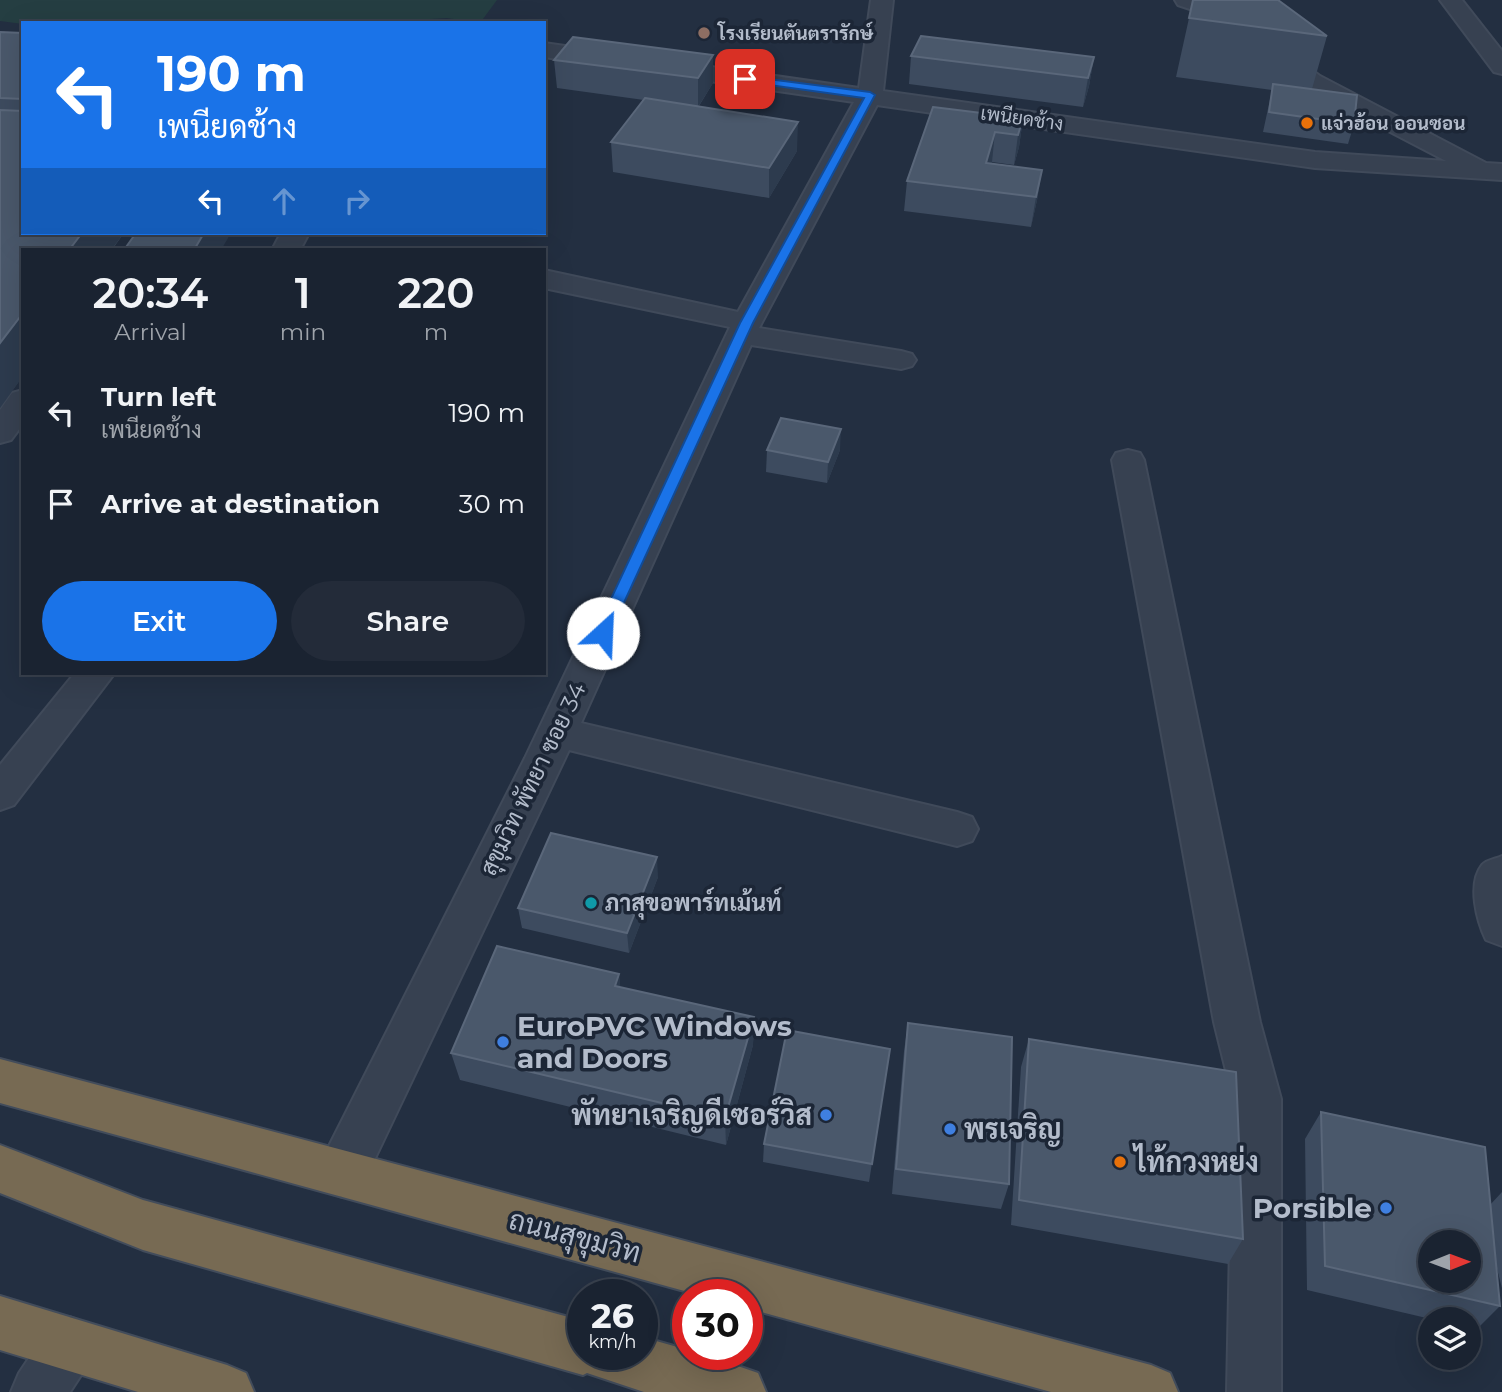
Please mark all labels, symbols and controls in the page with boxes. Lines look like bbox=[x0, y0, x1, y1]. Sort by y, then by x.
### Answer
place label: โรงเรียนตันตรารักษ์ bbox=[717, 21, 874, 45]
marker: โรงเรียนตันตรารักษ์ bbox=[696, 25, 712, 41]
text: 190 m bbox=[157, 44, 306, 103]
icon: left bbox=[42, 49, 133, 140]
pin bbox=[715, 49, 775, 109]
icon: arrive bbox=[726, 60, 764, 98]
street label: เพนียดช้าง bbox=[979, 100, 1065, 136]
text: เพนียดช้าง bbox=[157, 107, 297, 146]
place label: แจ่วฮ้อน ออนซอน bbox=[1321, 112, 1466, 135]
marker: แจ่วฮ้อน ออนซอน bbox=[1299, 115, 1315, 131]
icon: left bbox=[192, 182, 230, 220]
icon: ahead bbox=[265, 182, 303, 220]
icon: right bbox=[338, 182, 376, 220]
text: 20:34 bbox=[92, 267, 208, 319]
text: 1 bbox=[295, 267, 311, 319]
text: 220 bbox=[397, 267, 475, 319]
text: Arrival bbox=[114, 318, 187, 346]
text: min bbox=[280, 318, 326, 346]
text: m bbox=[424, 318, 448, 346]
text: Turn left bbox=[101, 381, 217, 413]
icon: left bbox=[42, 394, 80, 432]
text: 190 m bbox=[448, 397, 525, 429]
text: เพนียดช้าง bbox=[101, 416, 202, 444]
icon: arrive bbox=[42, 485, 80, 523]
text: Arrive at destination bbox=[101, 488, 380, 520]
text: 30 m bbox=[459, 488, 525, 520]
button: Exit bbox=[42, 581, 277, 661]
button: Share bbox=[291, 581, 525, 661]
position arrow bbox=[566, 596, 640, 670]
street label: สุขุมวิท พัทยา ซอย 34 bbox=[474, 678, 594, 881]
place label: ภาสุขอพาร์ทเม้นท์ bbox=[605, 887, 782, 920]
marker: ภาสุขอพาร์ทเม้นท์ bbox=[583, 895, 599, 911]
place label: EuroPVC Windows and Doors bbox=[517, 1009, 792, 1075]
marker: EuroPVC Windows and Doors bbox=[495, 1034, 511, 1050]
place label: พัทยาเจริญดีเซอร์วิส bbox=[571, 1096, 812, 1133]
marker: พัทยาเจริญดีเซอร์วิส bbox=[818, 1107, 834, 1123]
place label: พรเจริญ bbox=[964, 1112, 1061, 1147]
marker: พรเจริญ bbox=[942, 1121, 958, 1137]
place label: ไท้กวงหย่ง bbox=[1132, 1143, 1259, 1179]
marker: ไท้กวงหย่ง bbox=[1112, 1154, 1128, 1170]
place label: Porsible bbox=[1253, 1191, 1372, 1225]
marker: Porsible bbox=[1378, 1200, 1394, 1216]
street label: ถนนสุขุมวิท bbox=[505, 1202, 644, 1273]
north arrow bbox=[1418, 1230, 1480, 1293]
map controls bbox=[1418, 1230, 1481, 1370]
speed limit sign: 30 bbox=[672, 1279, 763, 1370]
text: 26 bbox=[591, 1294, 634, 1337]
button: layers bbox=[1418, 1307, 1481, 1370]
text: km/h bbox=[588, 1331, 637, 1353]

